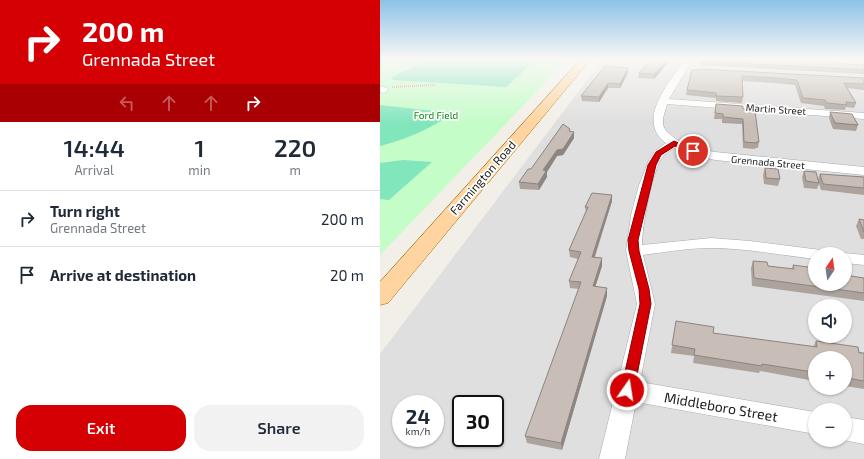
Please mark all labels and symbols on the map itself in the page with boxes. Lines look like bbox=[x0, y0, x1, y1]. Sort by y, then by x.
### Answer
street label: Martin Street bbox=[745, 101, 807, 117]
park label: Ford Field bbox=[414, 109, 458, 121]
pin bbox=[676, 134, 710, 168]
street label: Farmington Road bbox=[446, 137, 518, 217]
street label: Grennada Street bbox=[731, 153, 806, 171]
north arrow bbox=[808, 247, 852, 291]
position arrow bbox=[606, 369, 648, 411]
street label: Middleboro Street bbox=[663, 388, 779, 425]
speed limit sign: 30 bbox=[452, 395, 504, 447]

